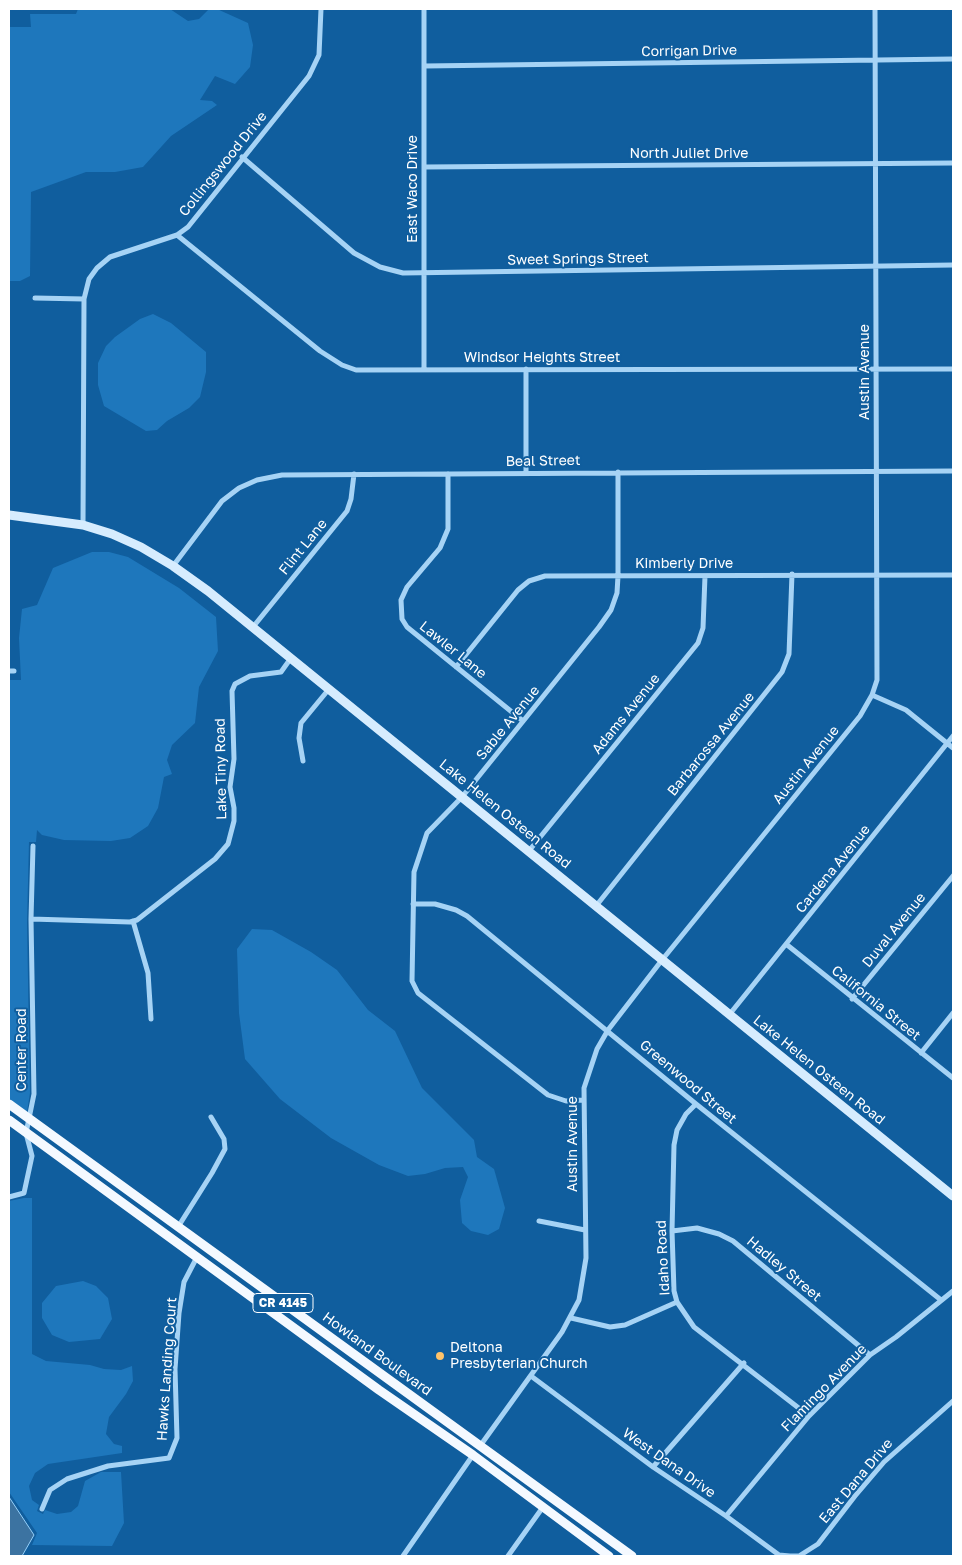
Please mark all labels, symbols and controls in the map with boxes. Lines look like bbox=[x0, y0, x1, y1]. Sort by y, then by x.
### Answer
street label: Corrigan Drive bbox=[641, 42, 737, 60]
street label: Collingswood Drive bbox=[176, 108, 270, 220]
street label: East Waco Drive bbox=[405, 135, 421, 243]
street label: North Juliet Drive bbox=[630, 146, 748, 162]
street label: Sweet Springs Street bbox=[507, 249, 649, 269]
street label: Austin Avenue bbox=[857, 324, 873, 420]
street label: Windsor Heights Street bbox=[464, 350, 620, 366]
street label: Beal Street bbox=[505, 452, 581, 470]
street label: Flint Lane bbox=[275, 516, 331, 578]
street label: Kimberly Drive bbox=[635, 556, 733, 572]
street label: Lawler Lane bbox=[416, 618, 490, 682]
street label: Adams Avenue bbox=[588, 670, 664, 758]
street label: Sable Avenue bbox=[473, 682, 543, 764]
street label: Barbarossa Avenue bbox=[664, 689, 758, 799]
street label: Lake Tiny Road bbox=[212, 718, 230, 820]
street label: Austin Avenue bbox=[769, 722, 843, 808]
street label: Lake Helen Osteen Road bbox=[436, 756, 574, 872]
street label: Cardena Avenue bbox=[792, 821, 874, 917]
street label: Duval Avenue bbox=[859, 889, 929, 971]
street label: California Street bbox=[828, 962, 924, 1044]
street label: Center Road bbox=[14, 1008, 30, 1092]
street label: Lake Helen Osteen Road bbox=[750, 1012, 888, 1128]
street label: Greenwood Street bbox=[636, 1037, 740, 1127]
street label: Austin Avenue bbox=[565, 1096, 581, 1192]
street label: Idaho Road bbox=[653, 1220, 673, 1296]
street label: Hadley Street bbox=[743, 1233, 825, 1305]
road number: CR 4145 bbox=[253, 1294, 313, 1312]
street label: Hawks Landing Court bbox=[154, 1297, 180, 1441]
street label: Howland Boulevard bbox=[319, 1309, 435, 1399]
place label: Deltona Presbyterian Church bbox=[450, 1340, 588, 1372]
street label: Flamingo Avenue bbox=[778, 1341, 870, 1435]
marker: Deltona Presbyterian Church bbox=[434, 1350, 446, 1362]
street label: West Dana Drive bbox=[619, 1425, 719, 1501]
street label: East Dana Drive bbox=[816, 1435, 896, 1527]

